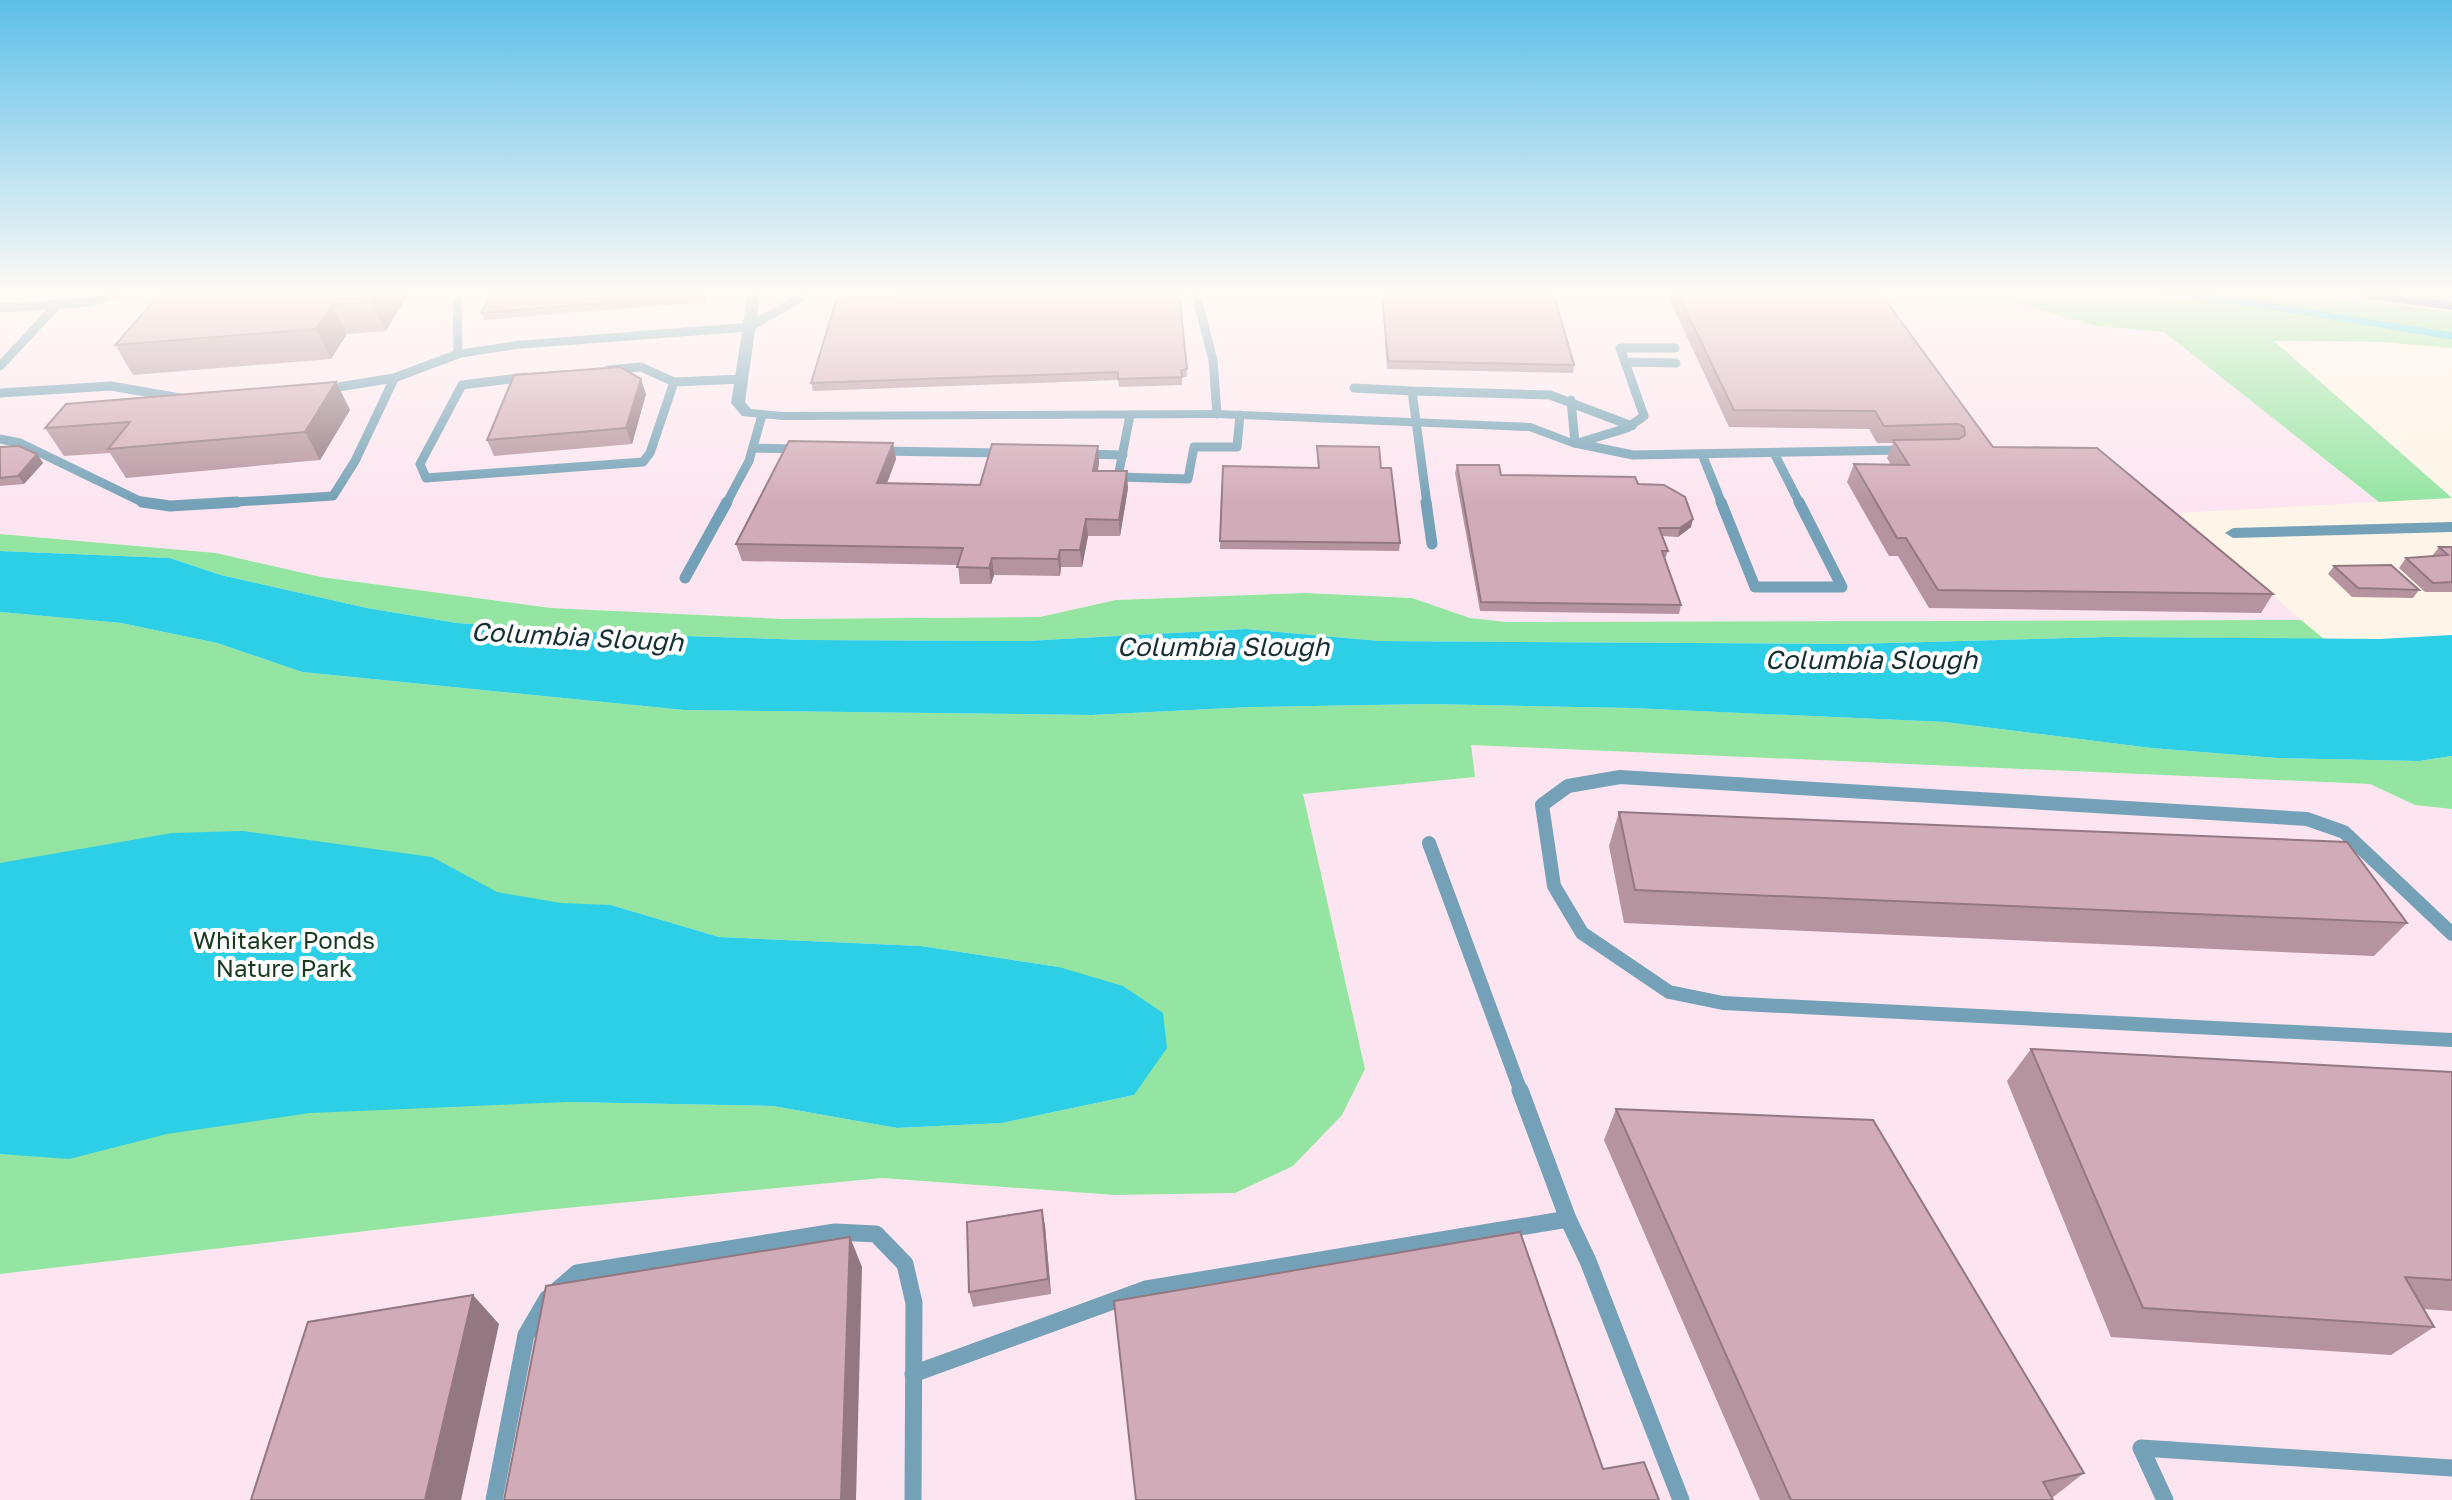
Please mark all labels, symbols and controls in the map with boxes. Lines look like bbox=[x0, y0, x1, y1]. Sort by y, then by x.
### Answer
water label: Columbia Slough bbox=[470, 615, 685, 658]
water label: Columbia Slough bbox=[1117, 631, 1330, 662]
water label: Columbia Slough bbox=[1765, 644, 1978, 675]
park label: Whitaker Ponds Nature Park bbox=[193, 925, 375, 982]

